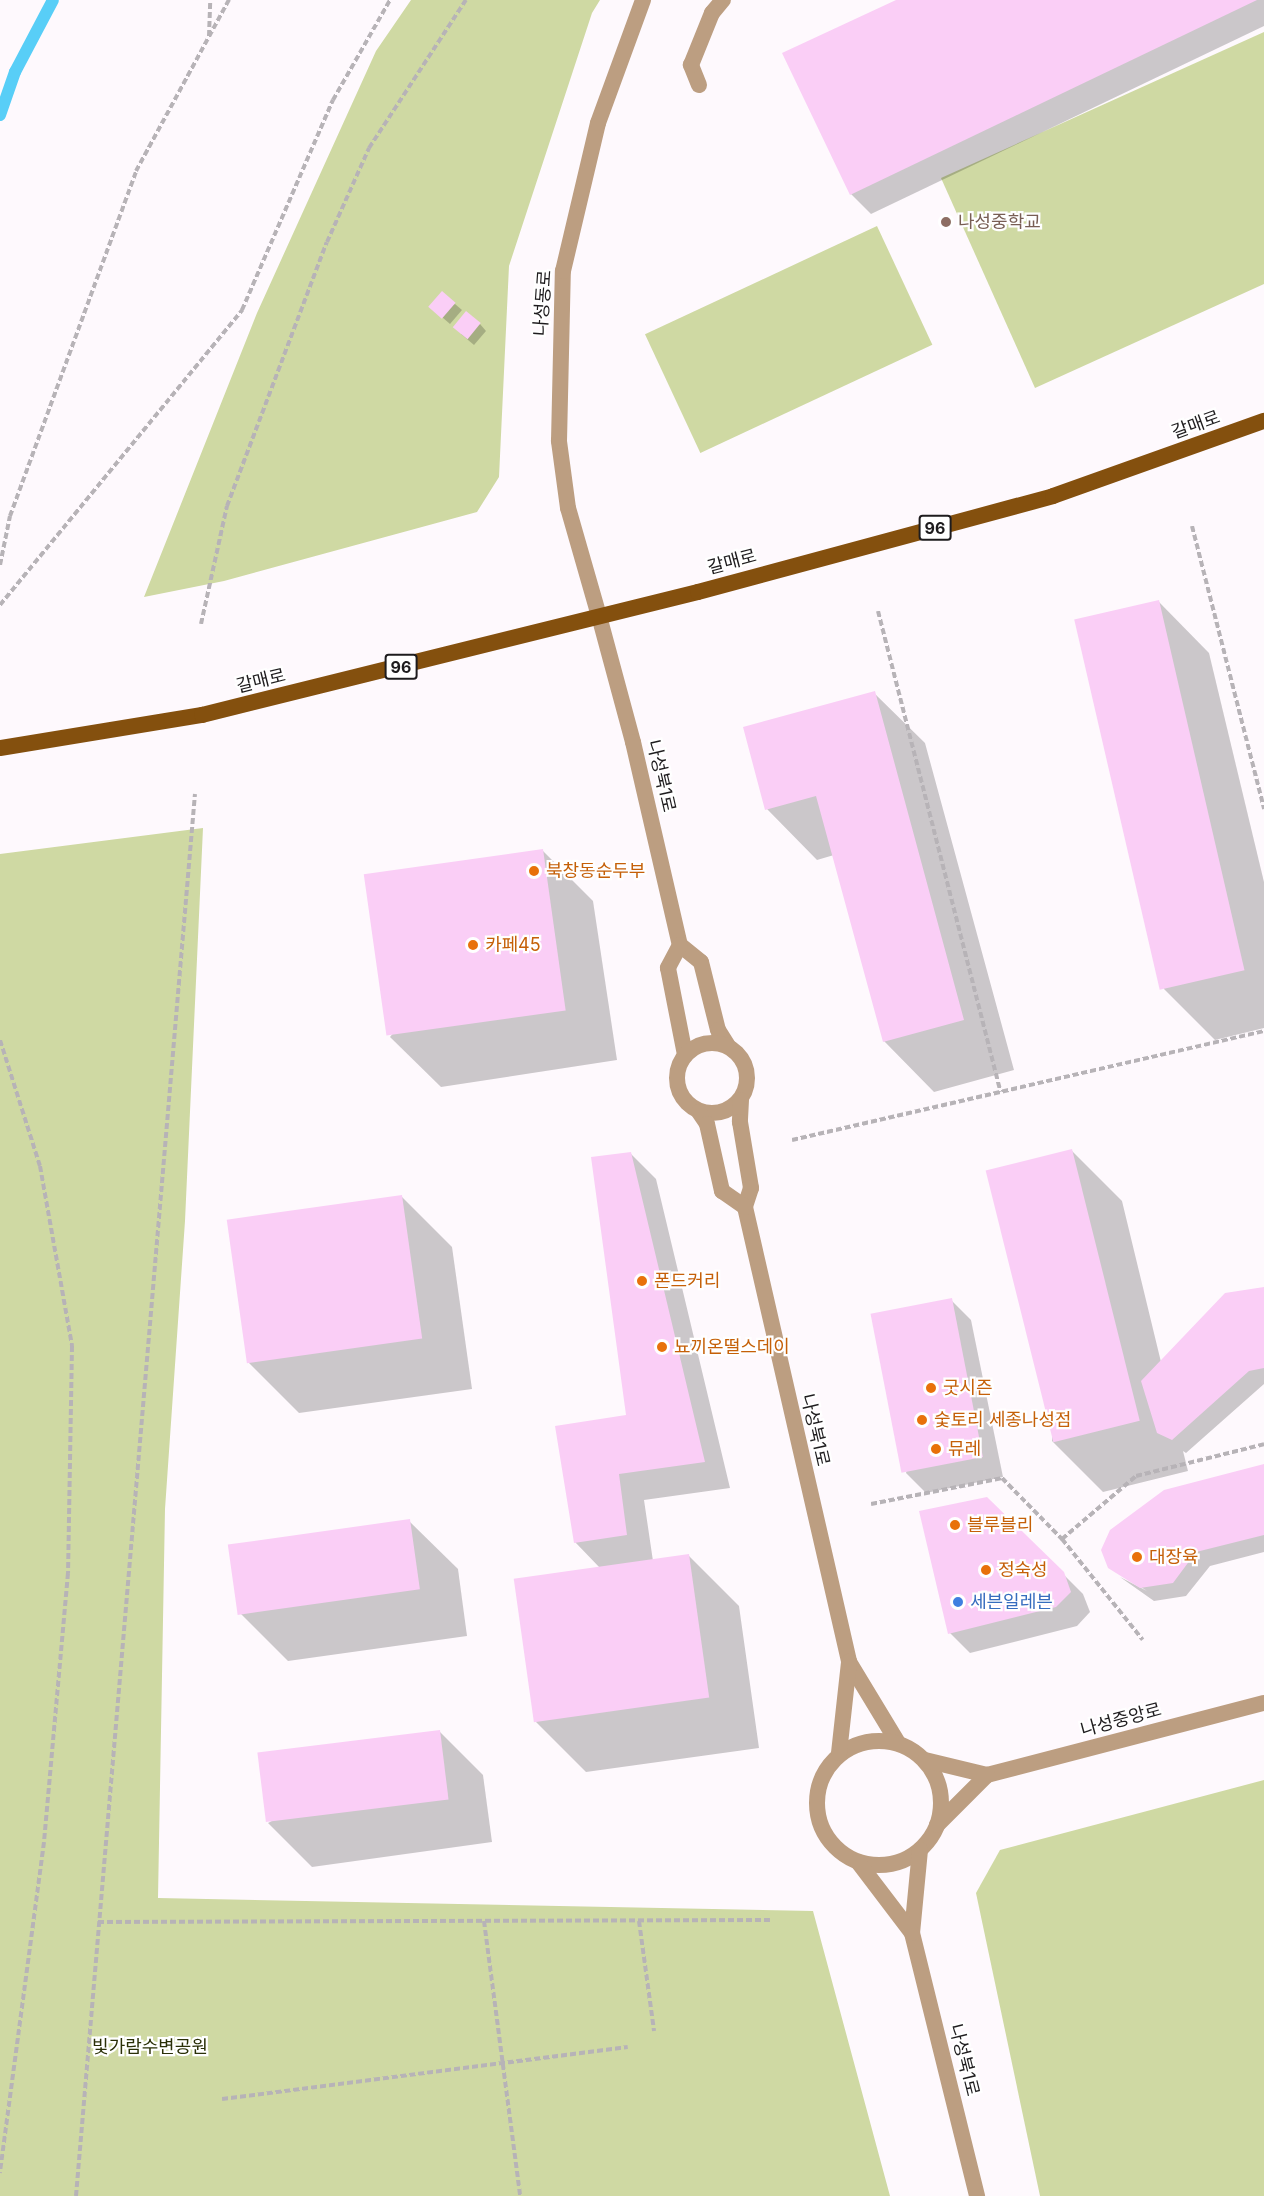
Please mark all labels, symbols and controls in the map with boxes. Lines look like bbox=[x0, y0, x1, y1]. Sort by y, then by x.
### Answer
place label: 나성중학교 bbox=[958, 211, 1041, 233]
marker: 나성중학교 bbox=[939, 215, 953, 229]
street label: 나성동로 bbox=[530, 269, 556, 337]
street label: 갈매로 bbox=[1169, 406, 1223, 444]
road number: 96 bbox=[918, 515, 952, 541]
street label: 갈매로 bbox=[705, 545, 759, 579]
road number: 96 bbox=[384, 654, 418, 680]
street label: 갈매로 bbox=[234, 665, 288, 697]
street label: 나성북1로 bbox=[642, 738, 680, 814]
place label: 북창동순두부 bbox=[546, 860, 645, 882]
marker: 북창동순두부 bbox=[527, 864, 541, 878]
place label: 카페45 bbox=[485, 934, 541, 956]
marker: 카페45 bbox=[466, 938, 480, 952]
place label: 폰드커리 bbox=[654, 1270, 720, 1292]
marker: 폰드커리 bbox=[635, 1274, 649, 1288]
place label: 뇨끼온떨스데이 bbox=[674, 1336, 790, 1358]
marker: 뇨끼온떨스데이 bbox=[655, 1340, 669, 1354]
place label: 굿시즌 bbox=[943, 1377, 993, 1399]
marker: 굿시즌 bbox=[924, 1381, 938, 1395]
street label: 나성북1로 bbox=[796, 1392, 834, 1468]
place label: 숯토리 세종나성점 bbox=[934, 1409, 1072, 1431]
marker: 숯토리 세종나성점 bbox=[915, 1413, 929, 1427]
place label: 뮤레 bbox=[948, 1438, 981, 1460]
marker: 뮤레 bbox=[929, 1442, 943, 1456]
place label: 블루블리 bbox=[967, 1514, 1033, 1536]
marker: 블루블리 bbox=[948, 1518, 962, 1532]
place label: 대장육 bbox=[1149, 1546, 1199, 1568]
marker: 대장육 bbox=[1130, 1550, 1144, 1564]
place label: 정숙성 bbox=[998, 1559, 1048, 1581]
marker: 정숙성 bbox=[979, 1563, 993, 1577]
place label: 세븐일레븐 bbox=[970, 1591, 1053, 1613]
marker: 세븐일레븐 bbox=[951, 1595, 965, 1609]
street label: 나성중앙로 bbox=[1078, 1699, 1164, 1741]
street label: 나성북1로 bbox=[945, 2022, 983, 2098]
park label: 빛가람수변공원 bbox=[92, 2036, 208, 2058]

